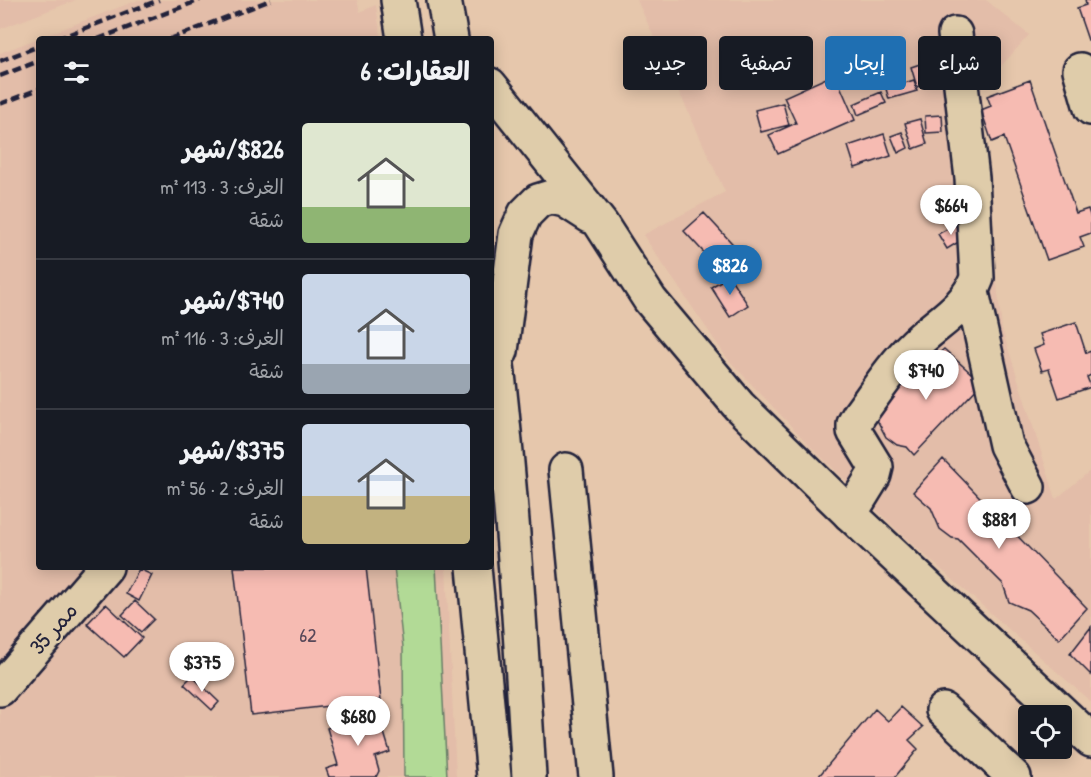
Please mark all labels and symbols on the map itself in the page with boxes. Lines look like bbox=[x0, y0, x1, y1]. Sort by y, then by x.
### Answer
pin: $664 bbox=[915, 185, 987, 236]
pin: $826 bbox=[694, 245, 766, 296]
pin: $740 bbox=[890, 350, 962, 401]
pin: $881 bbox=[963, 499, 1035, 550]
street label: ممر 35 bbox=[22, 596, 84, 660]
house number: 62 bbox=[299, 621, 317, 648]
pin: $375 bbox=[166, 642, 238, 693]
pin: $680 bbox=[322, 696, 394, 747]

